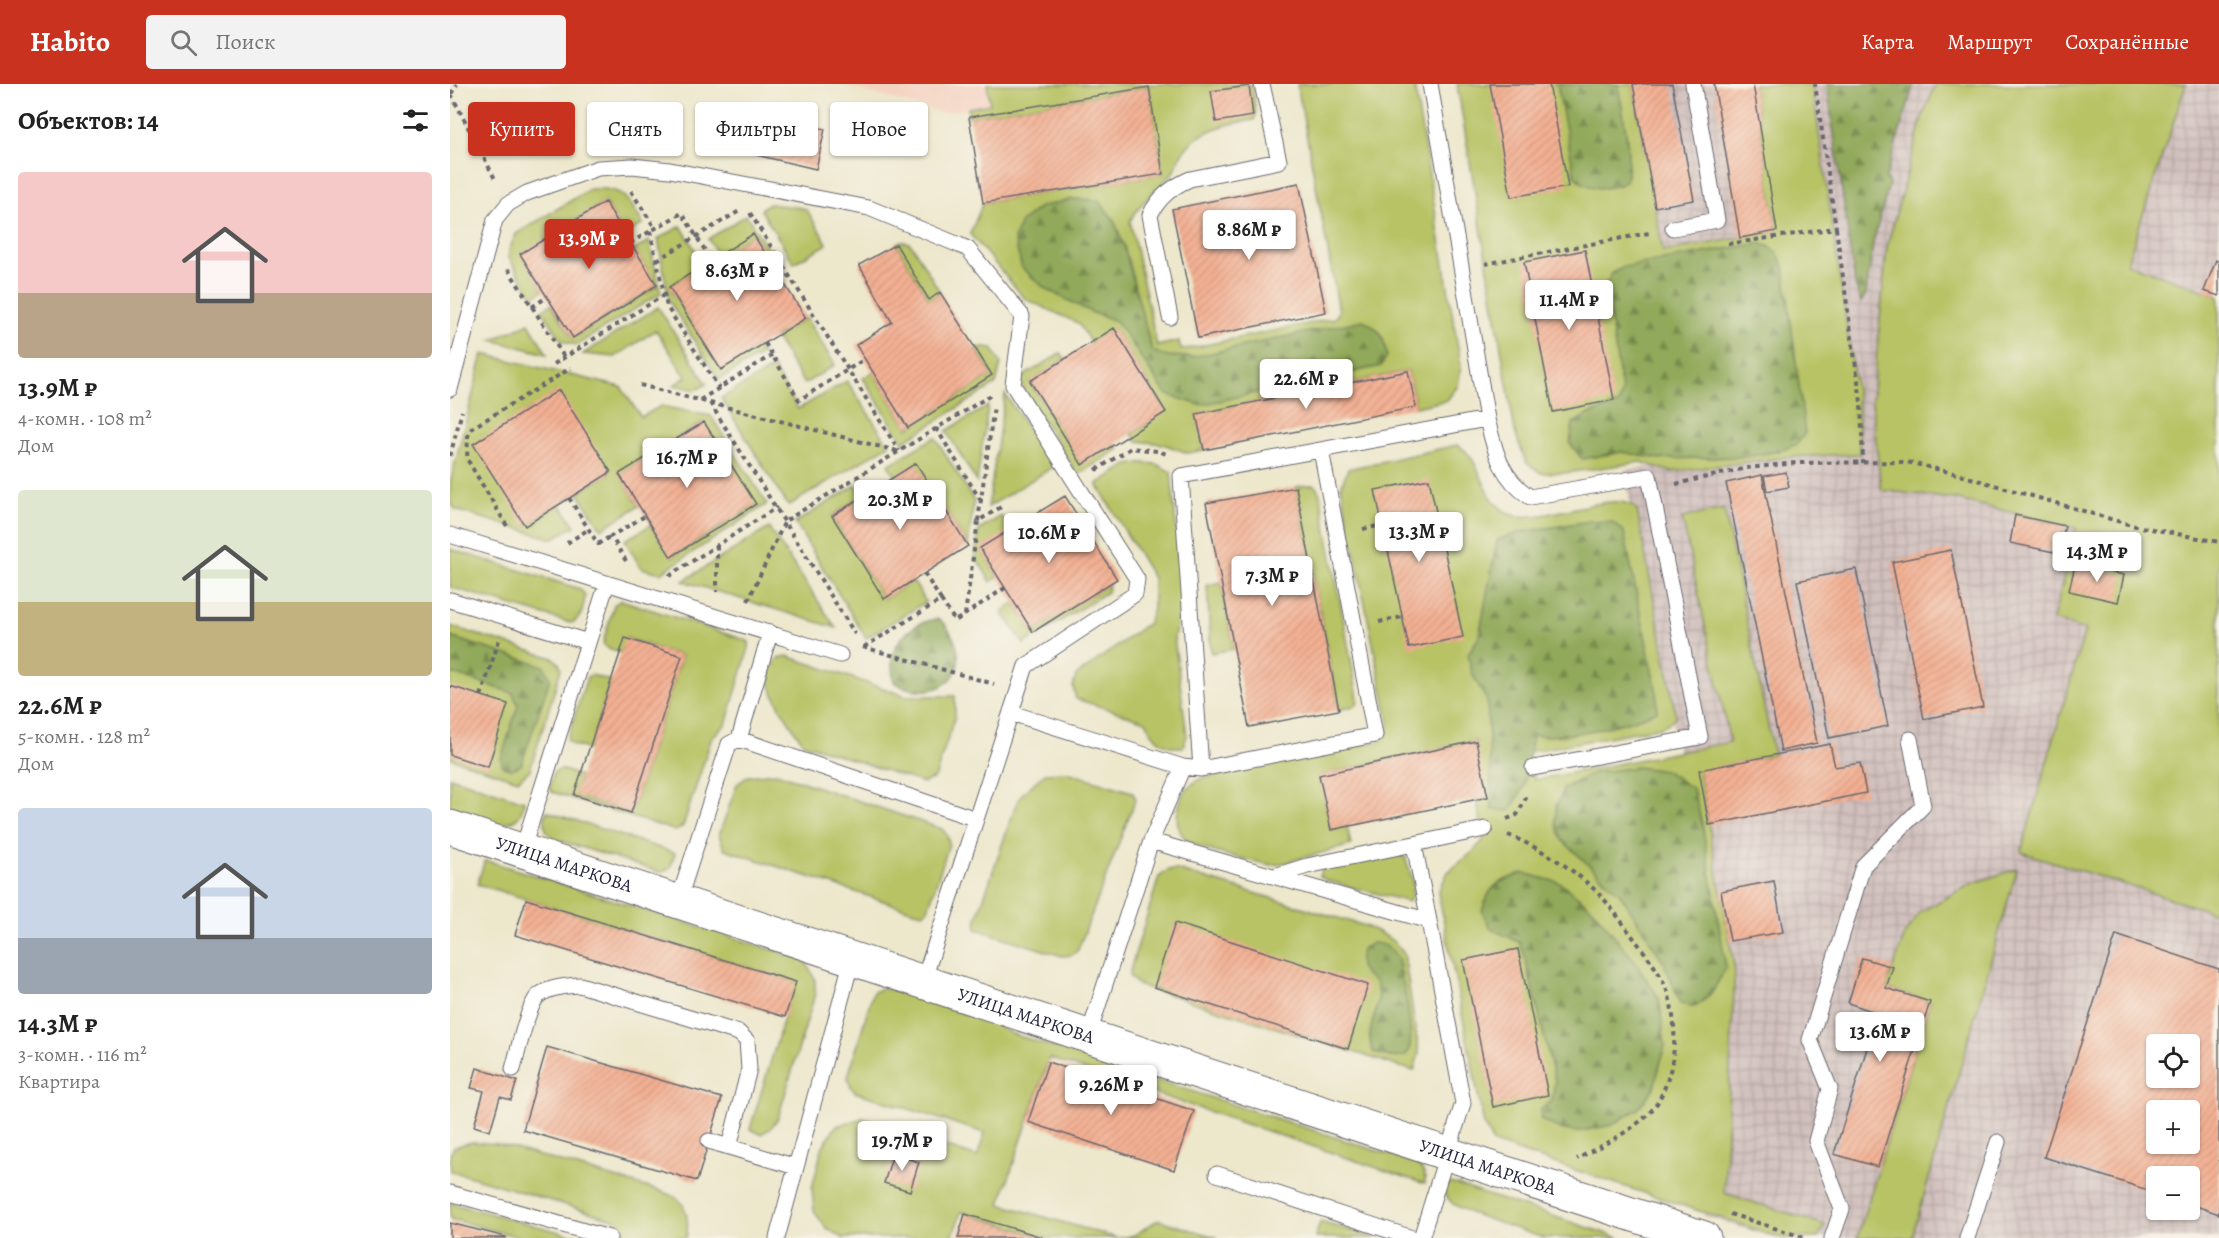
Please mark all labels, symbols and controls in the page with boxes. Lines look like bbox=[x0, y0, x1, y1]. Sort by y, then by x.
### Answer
search box bbox=[146, 15, 566, 69]
text: Habito bbox=[30, 23, 110, 61]
icon: search bbox=[167, 26, 200, 59]
text: Поиск bbox=[215, 27, 275, 57]
text: Карта bbox=[1861, 28, 1914, 56]
text: Маршрут bbox=[1947, 28, 2032, 56]
text: Сохранённые bbox=[2065, 28, 2189, 56]
chip: Купить bbox=[468, 102, 575, 156]
chip: Снять bbox=[587, 102, 683, 156]
chip: Фильтры bbox=[695, 102, 818, 156]
chip: Новое bbox=[830, 102, 928, 156]
text: Объектов: 14 bbox=[18, 103, 159, 138]
icon: filters bbox=[399, 104, 432, 137]
pin: 8.86M ₽ bbox=[1194, 210, 1304, 261]
icon: home bbox=[171, 211, 279, 319]
text: 8.86M ₽ bbox=[1217, 216, 1281, 243]
pin: 13.9M ₽ bbox=[534, 219, 644, 270]
text: 13.9M ₽ bbox=[559, 225, 619, 252]
pin: 8.63M ₽ bbox=[682, 251, 792, 302]
text: 8.63M ₽ bbox=[705, 257, 769, 284]
pin: 11.4M ₽ bbox=[1514, 280, 1624, 331]
text: 11.4M ₽ bbox=[1539, 286, 1599, 313]
pin: 22.6M ₽ bbox=[1251, 359, 1361, 410]
text: 22.6M ₽ bbox=[1274, 365, 1338, 392]
text: 13.9M ₽ bbox=[18, 370, 97, 405]
text: 4-комн. · 108 m² bbox=[18, 405, 152, 432]
text: Дом bbox=[18, 432, 54, 459]
pin: 16.7M ₽ bbox=[632, 438, 742, 489]
text: 16.7M ₽ bbox=[657, 444, 718, 471]
pin: 20.3M ₽ bbox=[845, 480, 955, 531]
text: 20.3M ₽ bbox=[868, 486, 932, 513]
pin: 13.3M ₽ bbox=[1364, 512, 1474, 563]
pin: 10.6M ₽ bbox=[994, 513, 1104, 564]
text: 13.3M ₽ bbox=[1389, 518, 1449, 545]
text: 10.6M ₽ bbox=[1018, 519, 1080, 546]
icon: home bbox=[171, 529, 279, 637]
pin: 14.3M ₽ bbox=[2042, 532, 2152, 583]
text: 14.3M ₽ bbox=[2066, 538, 2128, 565]
pin: 7.3M ₽ bbox=[1223, 556, 1321, 607]
text: 7.3M ₽ bbox=[1245, 562, 1299, 589]
text: 22.6M ₽ bbox=[18, 688, 102, 723]
text: 5-комн. · 128 m² bbox=[18, 723, 150, 750]
text: Дом bbox=[18, 750, 54, 777]
street label: УЛИЦА МАРКОВА bbox=[493, 831, 636, 898]
icon: home bbox=[171, 847, 279, 955]
street label: УЛИЦА МАРКОВА bbox=[954, 982, 1098, 1049]
text: 14.3M ₽ bbox=[18, 1006, 97, 1041]
pin: 13.6M ₽ bbox=[1825, 1012, 1935, 1063]
text: 13.6M ₽ bbox=[1849, 1018, 1911, 1045]
map controls bbox=[2146, 1034, 2200, 1220]
button: locate bbox=[2146, 1034, 2200, 1088]
text: 3-комн. · 116 m² bbox=[18, 1041, 147, 1068]
pin: 9.26M ₽ bbox=[1056, 1065, 1166, 1116]
text: Квартира bbox=[18, 1068, 100, 1095]
text: 9.26M ₽ bbox=[1079, 1071, 1143, 1098]
button: + bbox=[2146, 1100, 2200, 1154]
pin: 19.7M ₽ bbox=[847, 1121, 957, 1172]
text: 19.7M ₽ bbox=[872, 1127, 932, 1154]
street label: УЛИЦА МАРКОВА bbox=[1416, 1134, 1560, 1201]
button: − bbox=[2146, 1166, 2200, 1220]

